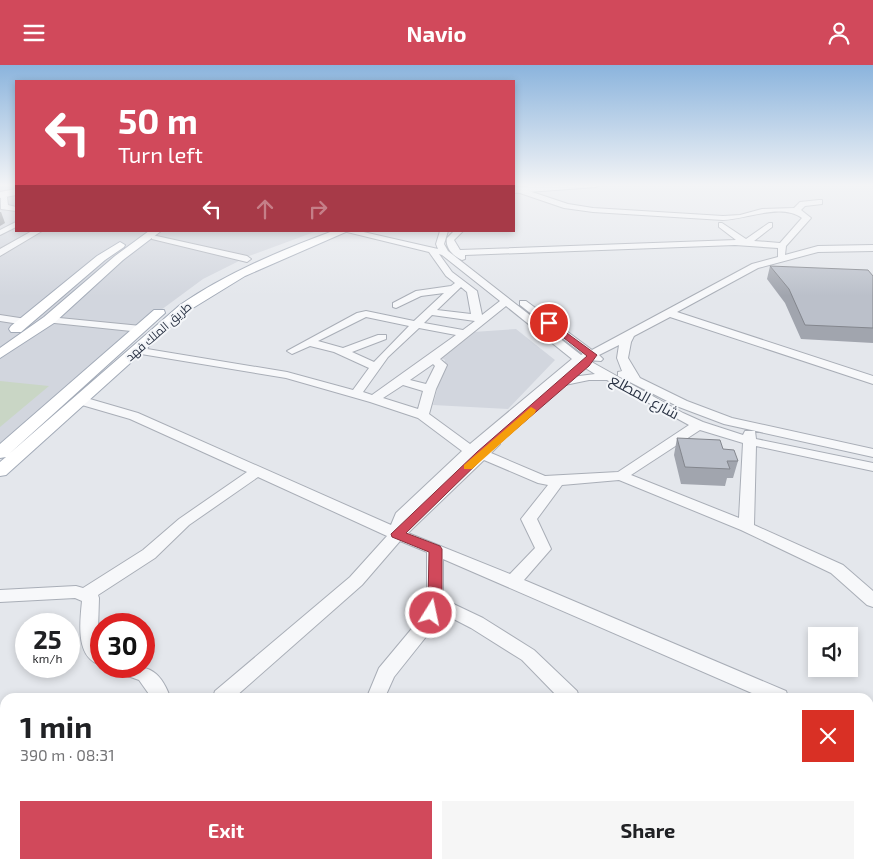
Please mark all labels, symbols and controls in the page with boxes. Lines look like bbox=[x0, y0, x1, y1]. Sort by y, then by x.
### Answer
icon: menu bbox=[20, 19, 48, 47]
icon: person bbox=[825, 19, 853, 47]
text: Navio bbox=[407, 20, 466, 46]
text: 50 m bbox=[118, 99, 198, 141]
icon: left bbox=[35, 100, 100, 165]
text: Turn left bbox=[118, 141, 203, 167]
icon: left bbox=[198, 195, 226, 223]
icon: ahead bbox=[251, 195, 279, 223]
icon: right bbox=[304, 195, 332, 223]
street label: طريق الملك فهد bbox=[122, 299, 194, 364]
pin bbox=[528, 302, 570, 344]
icon: arrive bbox=[535, 309, 563, 337]
street label: شارع المطلع bbox=[606, 370, 683, 425]
position arrow bbox=[404, 586, 456, 638]
speed limit sign: 30 bbox=[90, 613, 155, 678]
text: 25 bbox=[33, 624, 62, 654]
map controls bbox=[808, 627, 858, 677]
button: sound bbox=[808, 627, 858, 677]
text: km/h bbox=[33, 651, 62, 665]
text: 1 min bbox=[20, 708, 92, 744]
button: close bbox=[802, 710, 854, 762]
text: 390 m · 08:31 bbox=[20, 745, 115, 764]
button: Exit bbox=[20, 801, 432, 859]
button: Share bbox=[442, 801, 854, 859]

